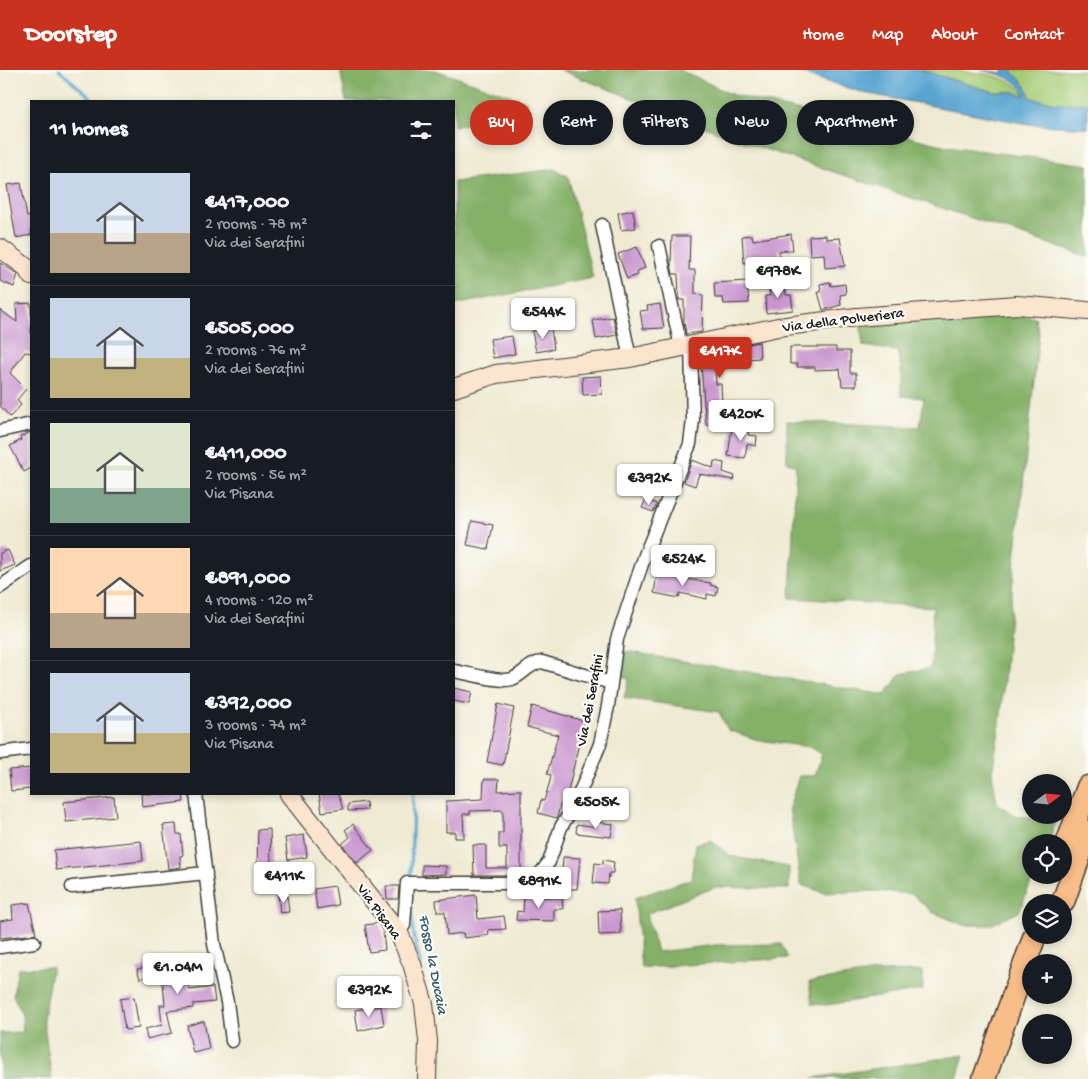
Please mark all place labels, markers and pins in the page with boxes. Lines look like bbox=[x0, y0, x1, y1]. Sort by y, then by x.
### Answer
pin: €978K bbox=[743, 256, 813, 299]
pin: €544K bbox=[508, 298, 578, 340]
pin: €417K bbox=[685, 336, 755, 379]
pin: €420K bbox=[706, 400, 776, 442]
pin: €392K bbox=[614, 464, 684, 506]
pin: €524K bbox=[648, 544, 718, 587]
pin: €505K bbox=[561, 788, 631, 830]
pin: €411K bbox=[249, 862, 319, 904]
pin: €891K bbox=[504, 866, 574, 909]
pin: €1.04M bbox=[137, 952, 219, 995]
pin: €392K bbox=[334, 976, 404, 1018]

